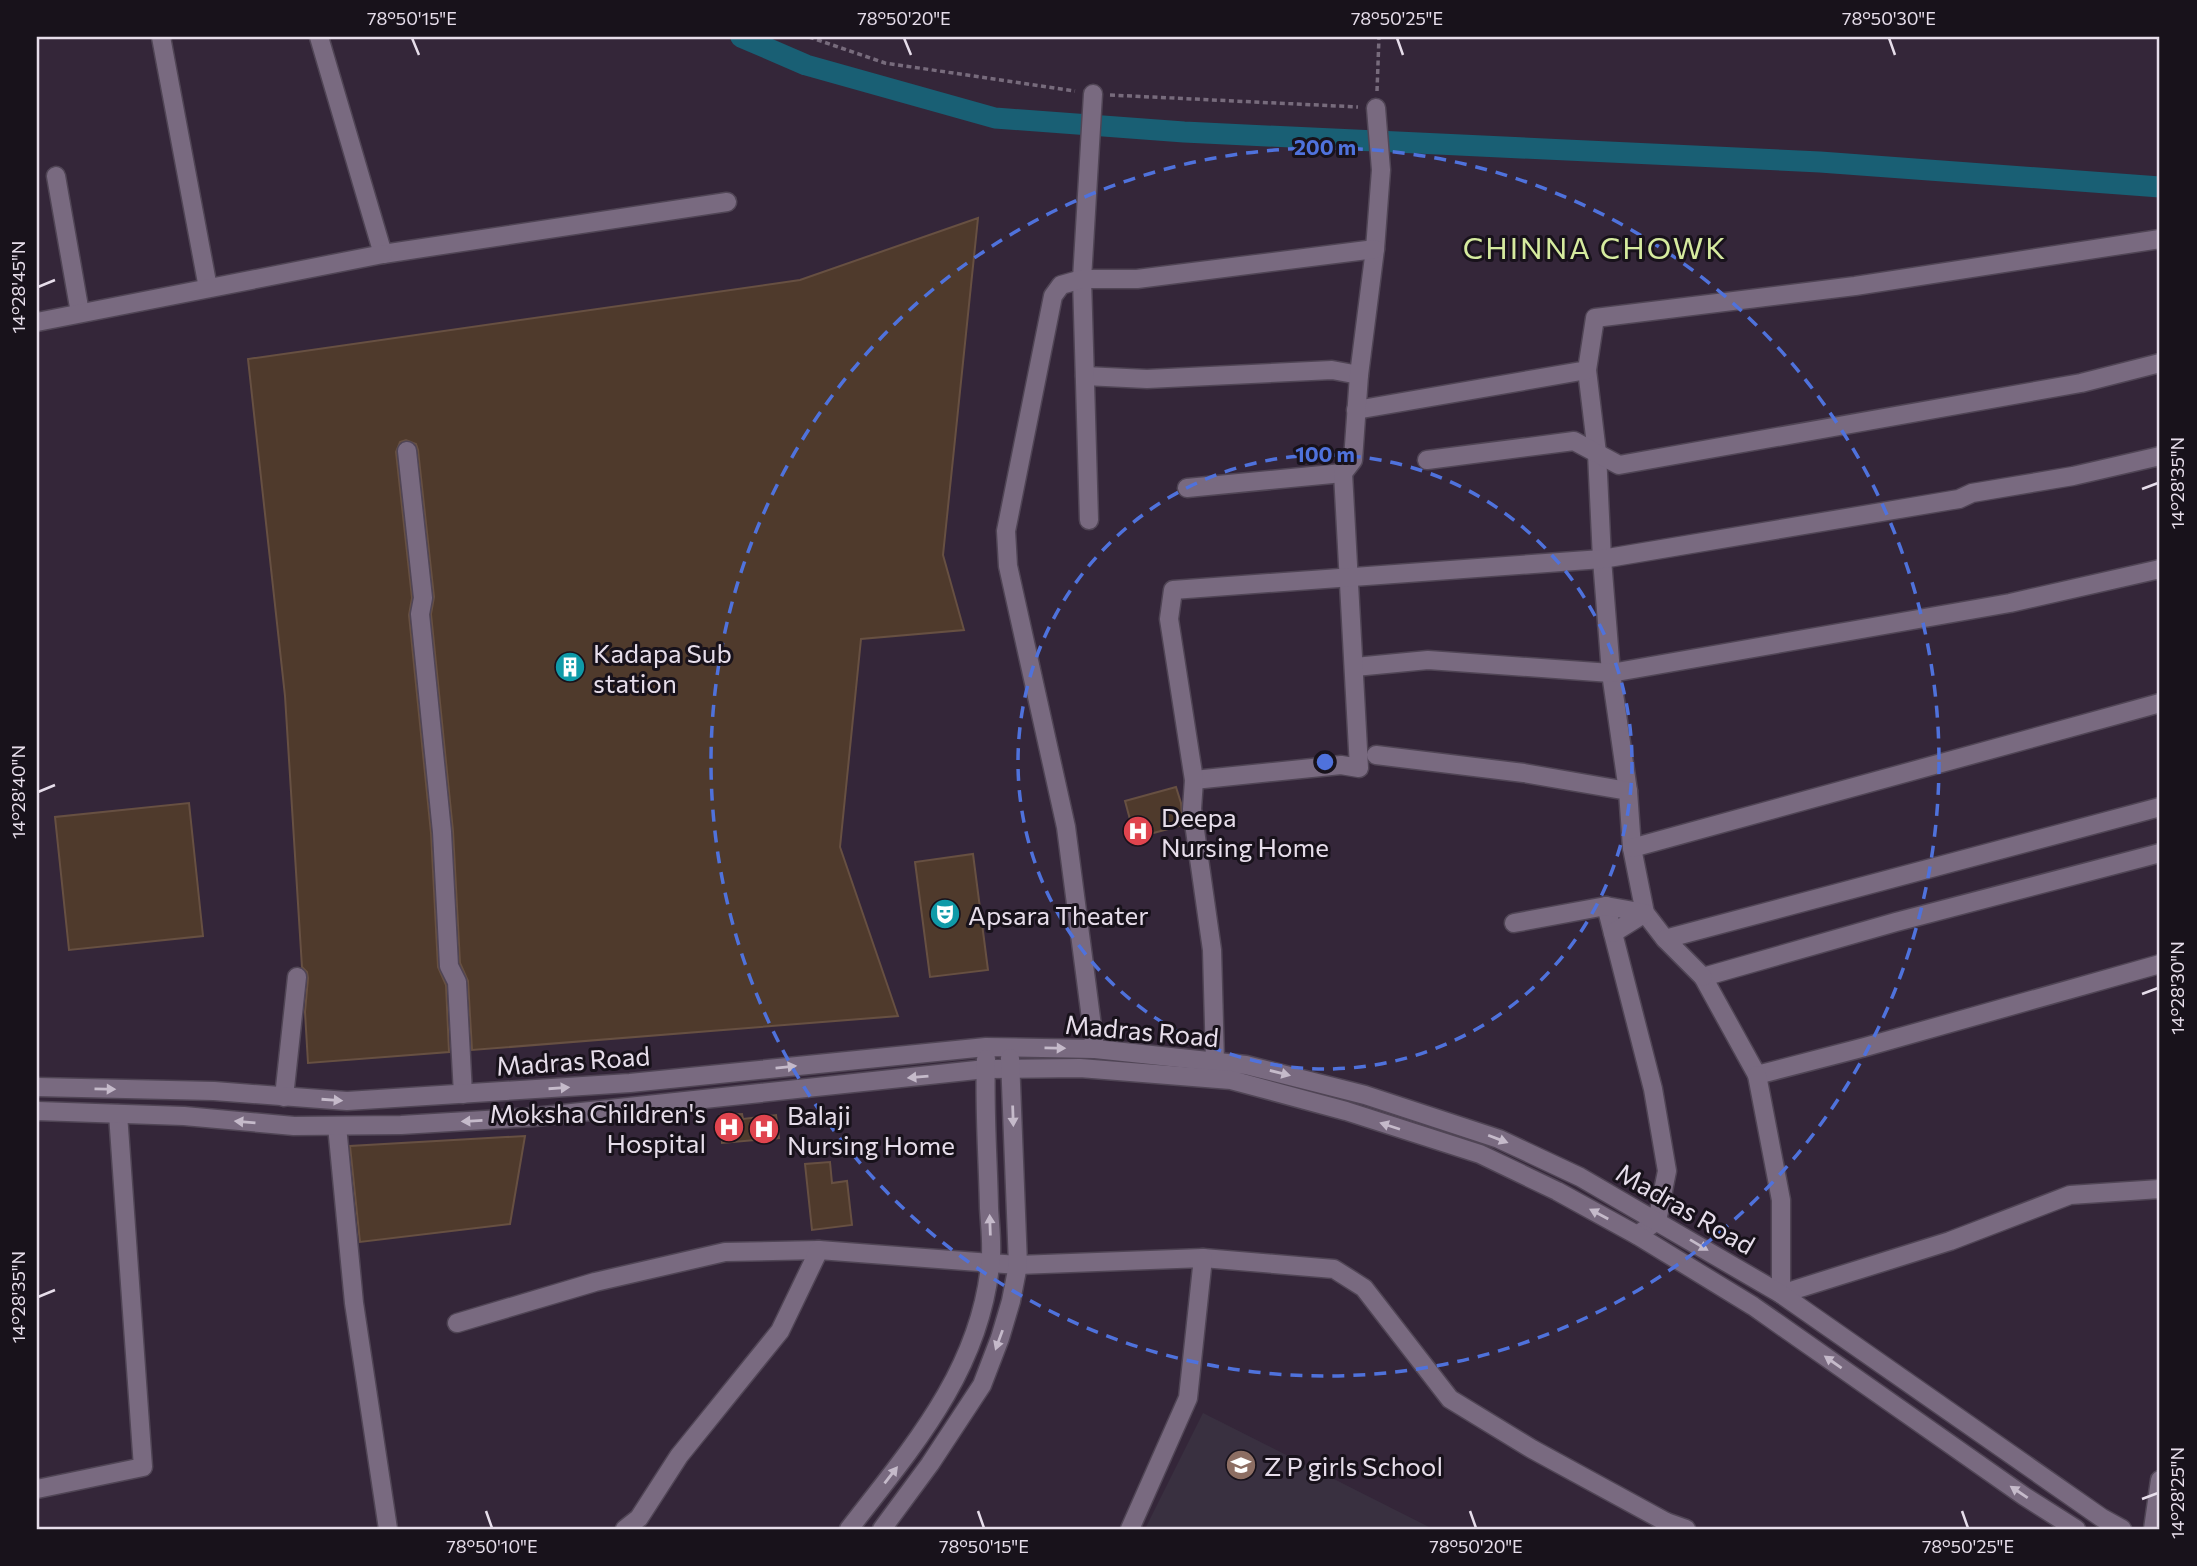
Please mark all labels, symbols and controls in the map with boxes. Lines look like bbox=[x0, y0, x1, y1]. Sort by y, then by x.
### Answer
text: 78°50'15"E bbox=[367, 7, 457, 29]
text: 78°50'20"E bbox=[857, 7, 951, 29]
text: 78°50'25"E bbox=[1351, 7, 1443, 29]
text: 78°50'30"E bbox=[1842, 7, 1936, 29]
text: 200 m bbox=[1294, 134, 1356, 159]
district label: CHINNA CHOWK bbox=[1463, 228, 1727, 265]
text: 14°28'45"N bbox=[7, 241, 29, 333]
text: 14°28'35"N bbox=[2166, 437, 2188, 529]
text: 100 m bbox=[1295, 441, 1355, 466]
place label: Kadapa Sub station bbox=[593, 637, 732, 698]
building icon: Kadapa Sub station bbox=[553, 650, 587, 684]
text: 14°28'40"N bbox=[7, 745, 29, 839]
centre of rings bbox=[1313, 750, 1337, 774]
place label: Deepa Nursing Home bbox=[1161, 801, 1329, 862]
hospital icon: Deepa Nursing Home bbox=[1121, 814, 1155, 848]
theatre icon: Apsara Theater bbox=[928, 897, 962, 931]
place label: Apsara Theater bbox=[968, 899, 1149, 930]
text: 14°28'30"N bbox=[2166, 941, 2188, 1035]
street label: Madras Road bbox=[1064, 1008, 1220, 1052]
street label: Madras Road bbox=[495, 1039, 651, 1081]
one-way arrow bbox=[1044, 1043, 1066, 1054]
one-way arrow bbox=[775, 1062, 797, 1073]
one-way arrow bbox=[1269, 1068, 1291, 1079]
one-way arrow bbox=[907, 1072, 929, 1083]
one-way arrow bbox=[548, 1082, 570, 1093]
one-way arrow bbox=[94, 1083, 116, 1094]
one-way arrow bbox=[321, 1095, 343, 1106]
place label: Moksha Children's Hospital bbox=[490, 1097, 706, 1158]
place label: Balaji Nursing Home bbox=[787, 1099, 955, 1160]
one-way arrow bbox=[1007, 1105, 1018, 1127]
hospital icon: Moksha Children's Hospital bbox=[712, 1110, 746, 1144]
hospital icon: Balaji Nursing Home bbox=[747, 1112, 781, 1146]
one-way arrow bbox=[234, 1116, 256, 1127]
one-way arrow bbox=[461, 1116, 483, 1127]
one-way arrow bbox=[1380, 1120, 1401, 1130]
one-way arrow bbox=[1487, 1134, 1508, 1145]
street label: Madras Road bbox=[1611, 1156, 1761, 1260]
one-way arrow bbox=[1589, 1208, 1609, 1220]
one-way arrow bbox=[984, 1214, 995, 1236]
one-way arrow bbox=[1689, 1239, 1708, 1252]
text: 14°28'35"N bbox=[7, 1251, 29, 1343]
one-way arrow bbox=[993, 1330, 1004, 1351]
one-way arrow bbox=[1823, 1356, 1842, 1369]
text: 14°28'25"N bbox=[2166, 1447, 2188, 1539]
school or university icon: Z P girls School bbox=[1224, 1448, 1258, 1482]
place label: Z P girls School bbox=[1264, 1450, 1443, 1481]
one-way arrow bbox=[883, 1467, 898, 1485]
one-way arrow bbox=[2010, 1485, 2028, 1499]
text: 78°50'10"E bbox=[446, 1535, 538, 1557]
text: 78°50'15"E bbox=[939, 1535, 1029, 1557]
text: 78°50'20"E bbox=[1429, 1535, 1523, 1557]
text: 78°50'25"E bbox=[1922, 1535, 2014, 1557]

